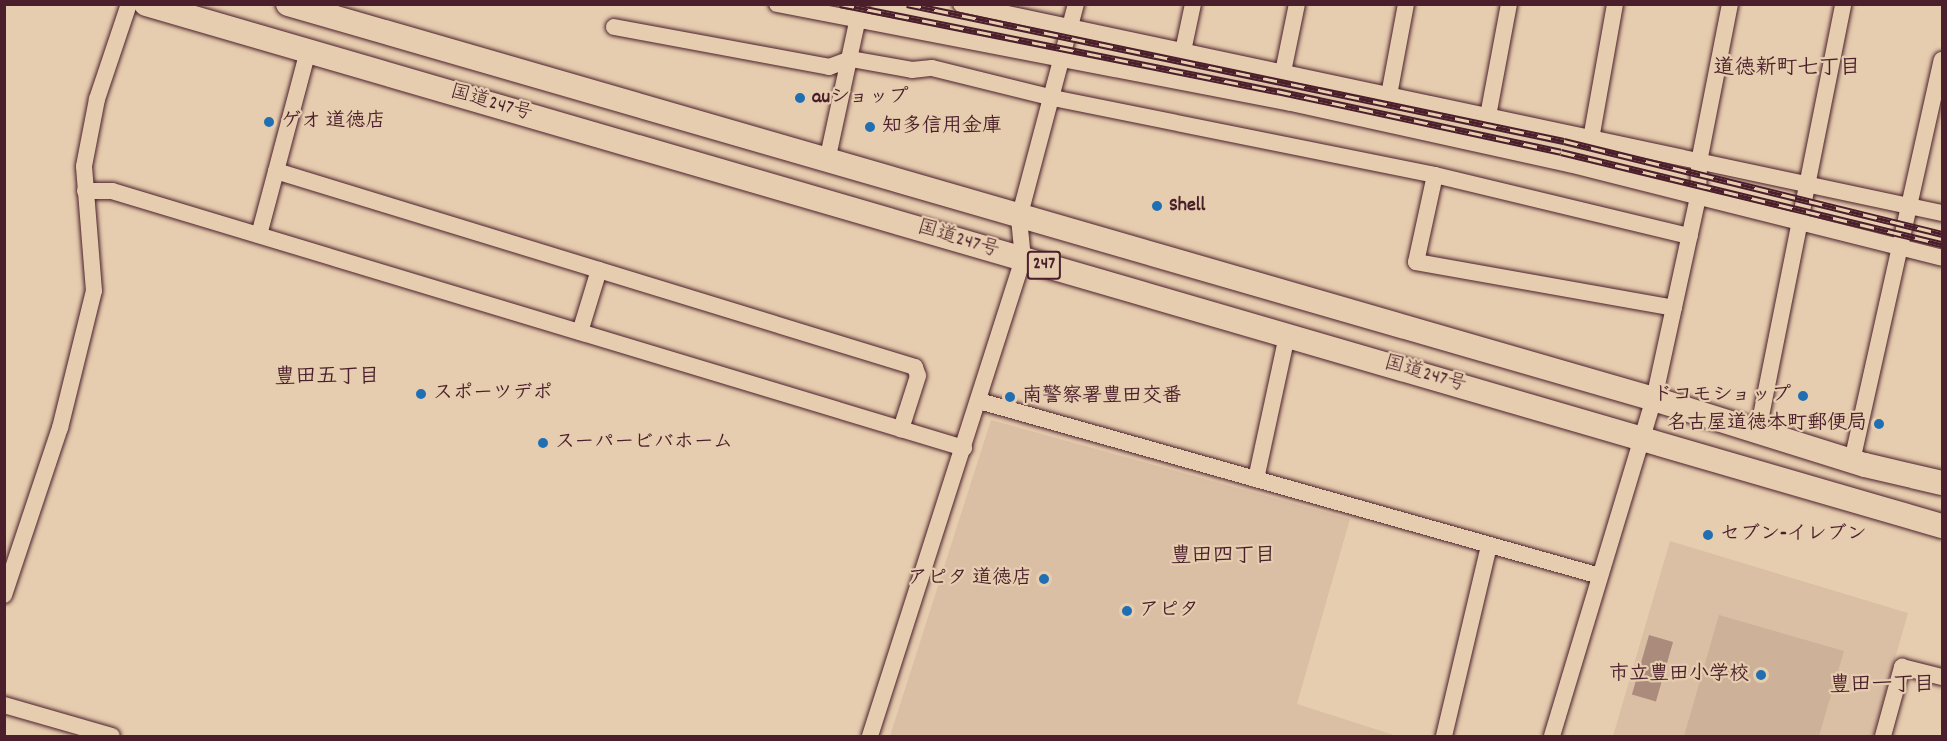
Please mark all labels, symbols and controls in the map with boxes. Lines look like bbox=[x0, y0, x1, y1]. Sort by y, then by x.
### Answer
district label: 道徳新町七丁目 bbox=[1714, 56, 1860, 82]
street label: 国道247号 bbox=[447, 81, 535, 127]
place label: auショップ bbox=[812, 86, 910, 110]
marker: auショップ bbox=[793, 91, 807, 105]
place label: ゲオ 道徳店 bbox=[281, 110, 386, 134]
marker: ゲオ 道徳店 bbox=[262, 115, 276, 129]
place label: 知多信用金庫 bbox=[882, 115, 1002, 139]
marker: 知多信用金庫 bbox=[863, 120, 877, 134]
place label: Shell bbox=[1169, 194, 1205, 218]
marker: Shell bbox=[1150, 199, 1164, 213]
street label: 国道247号 bbox=[914, 216, 1002, 264]
road number: 247 bbox=[1026, 250, 1062, 280]
street label: 国道247号 bbox=[1381, 352, 1469, 398]
district label: 豊田五丁目 bbox=[275, 365, 379, 391]
place label: スポーツデポ bbox=[433, 382, 553, 406]
place label: ドコモショップ bbox=[1651, 384, 1791, 408]
place label: 南警察署豊田交番 bbox=[1022, 385, 1182, 409]
marker: スポーツデポ bbox=[414, 387, 428, 401]
marker: ドコモショップ bbox=[1796, 389, 1810, 403]
marker: 南警察署豊田交番 bbox=[1003, 390, 1017, 404]
place label: 名古屋道徳本町郵便局 bbox=[1667, 412, 1867, 436]
marker: 名古屋道徳本町郵便局 bbox=[1872, 417, 1886, 431]
place label: スーパービバホーム bbox=[555, 431, 734, 455]
marker: スーパービバホーム bbox=[536, 436, 550, 450]
place label: セブン-イレブン bbox=[1720, 523, 1867, 547]
marker: セブン-イレブン bbox=[1701, 528, 1715, 542]
district label: 豊田四丁目 bbox=[1171, 544, 1275, 570]
place label: アピタ 道徳店 bbox=[907, 567, 1032, 591]
marker: アピタ 道徳店 bbox=[1037, 572, 1051, 586]
place label: アピタ bbox=[1139, 599, 1199, 623]
marker: アピタ bbox=[1120, 604, 1134, 618]
place label: 市立豊田小学校 bbox=[1609, 663, 1749, 687]
marker: 市立豊田小学校 bbox=[1754, 668, 1768, 682]
district label: 豊田一丁目 bbox=[1830, 673, 1934, 699]

